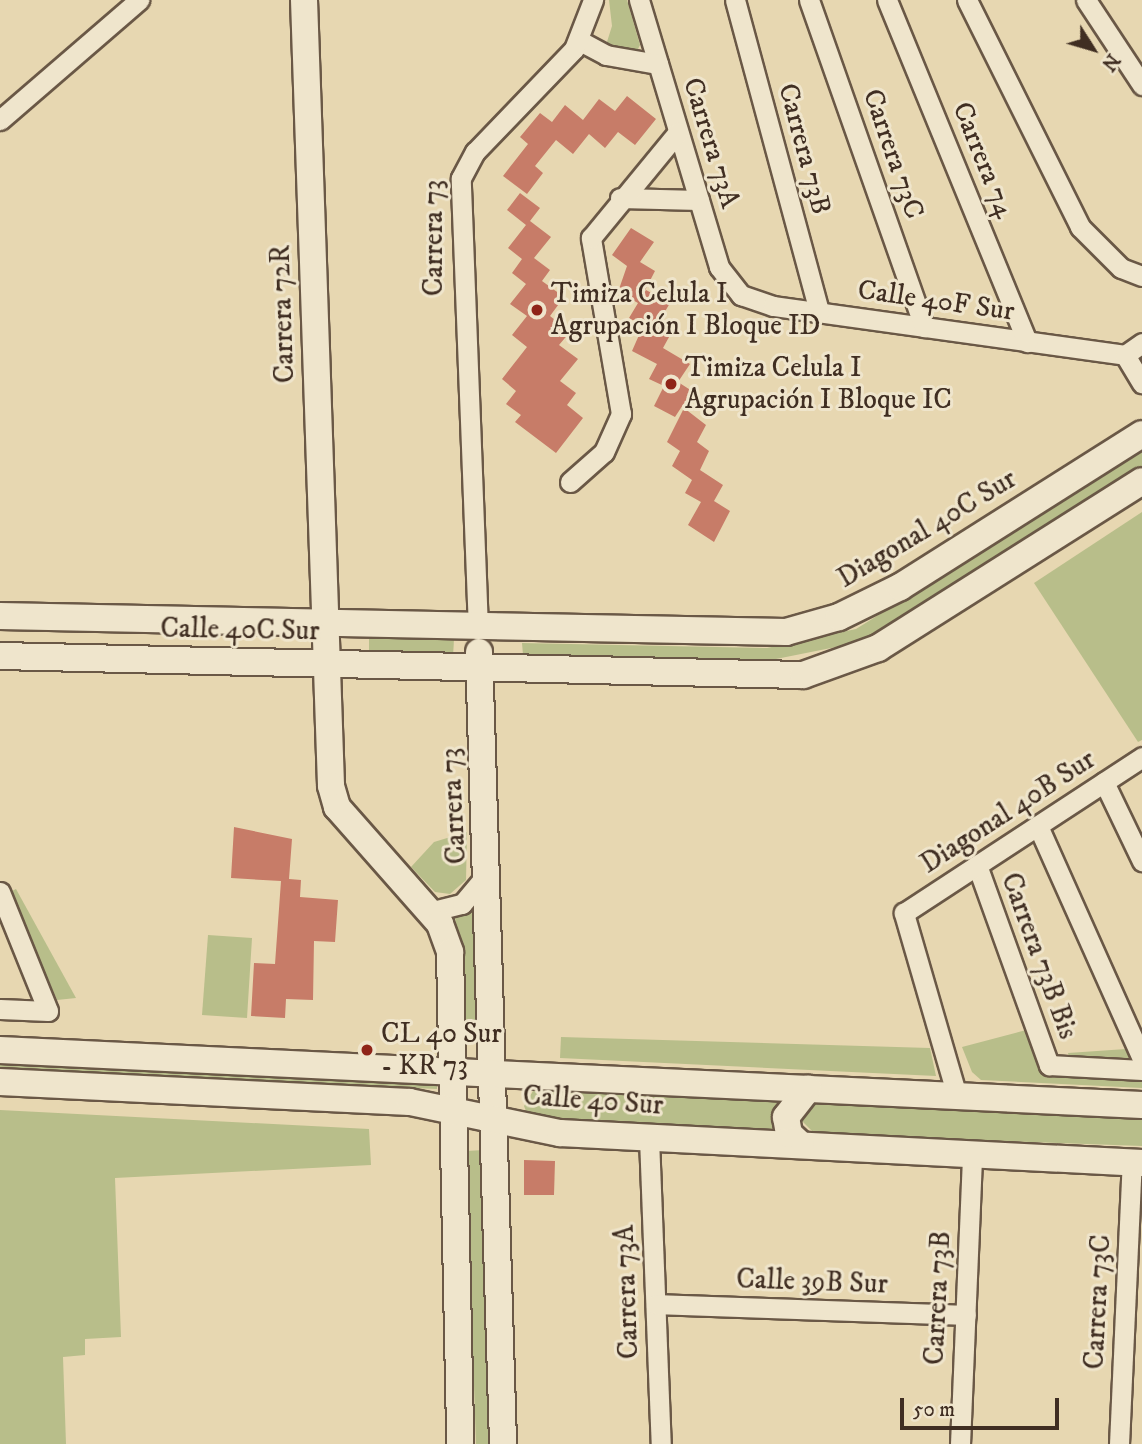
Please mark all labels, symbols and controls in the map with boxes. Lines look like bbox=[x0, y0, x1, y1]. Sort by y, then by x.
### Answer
north arrow bbox=[1058, 14, 1128, 84]
text: N bbox=[1096, 49, 1124, 75]
street label: Carrera 73A bbox=[675, 74, 747, 212]
street label: Carrera 73B bbox=[770, 80, 838, 218]
street label: Carrera 73C bbox=[855, 85, 931, 223]
street label: Carrera 74 bbox=[945, 97, 1021, 223]
street label: Carrera 73 bbox=[417, 180, 451, 296]
street label: Carrera 72R bbox=[264, 244, 302, 384]
street label: Calle 40F Sur bbox=[856, 273, 1016, 329]
place label: Timiza Celula I Agrupación I Bloque ID bbox=[551, 277, 820, 343]
marker: Timiza Celula I Agrupación I Bloque ID bbox=[529, 302, 545, 318]
place label: Timiza Celula I Agrupación I Bloque IC bbox=[685, 351, 952, 417]
marker: Timiza Celula I Agrupación I Bloque IC bbox=[663, 376, 679, 392]
street label: Diagonal 40C Sur bbox=[832, 462, 1022, 596]
street label: Calle 40C Sur bbox=[160, 612, 320, 648]
street label: Diagonal 40B Sur bbox=[914, 743, 1102, 881]
street label: Carrera 73 bbox=[434, 747, 474, 865]
street label: Carrera 73B Bis bbox=[993, 868, 1085, 1044]
place label: CL 40 Sur - KR 73 bbox=[381, 1017, 502, 1083]
marker: CL 40 Sur - KR 73 bbox=[359, 1042, 375, 1058]
street label: Calle 40 Sur bbox=[522, 1079, 664, 1123]
street label: Carrera 73A bbox=[608, 1224, 646, 1360]
street label: Carrera 73B bbox=[918, 1230, 958, 1366]
street label: Carrera 73C bbox=[1078, 1234, 1118, 1370]
street label: Calle 39B Sur bbox=[736, 1263, 888, 1301]
scale bar bbox=[904, 1384, 1063, 1428]
text: 50 m bbox=[913, 1397, 955, 1423]

